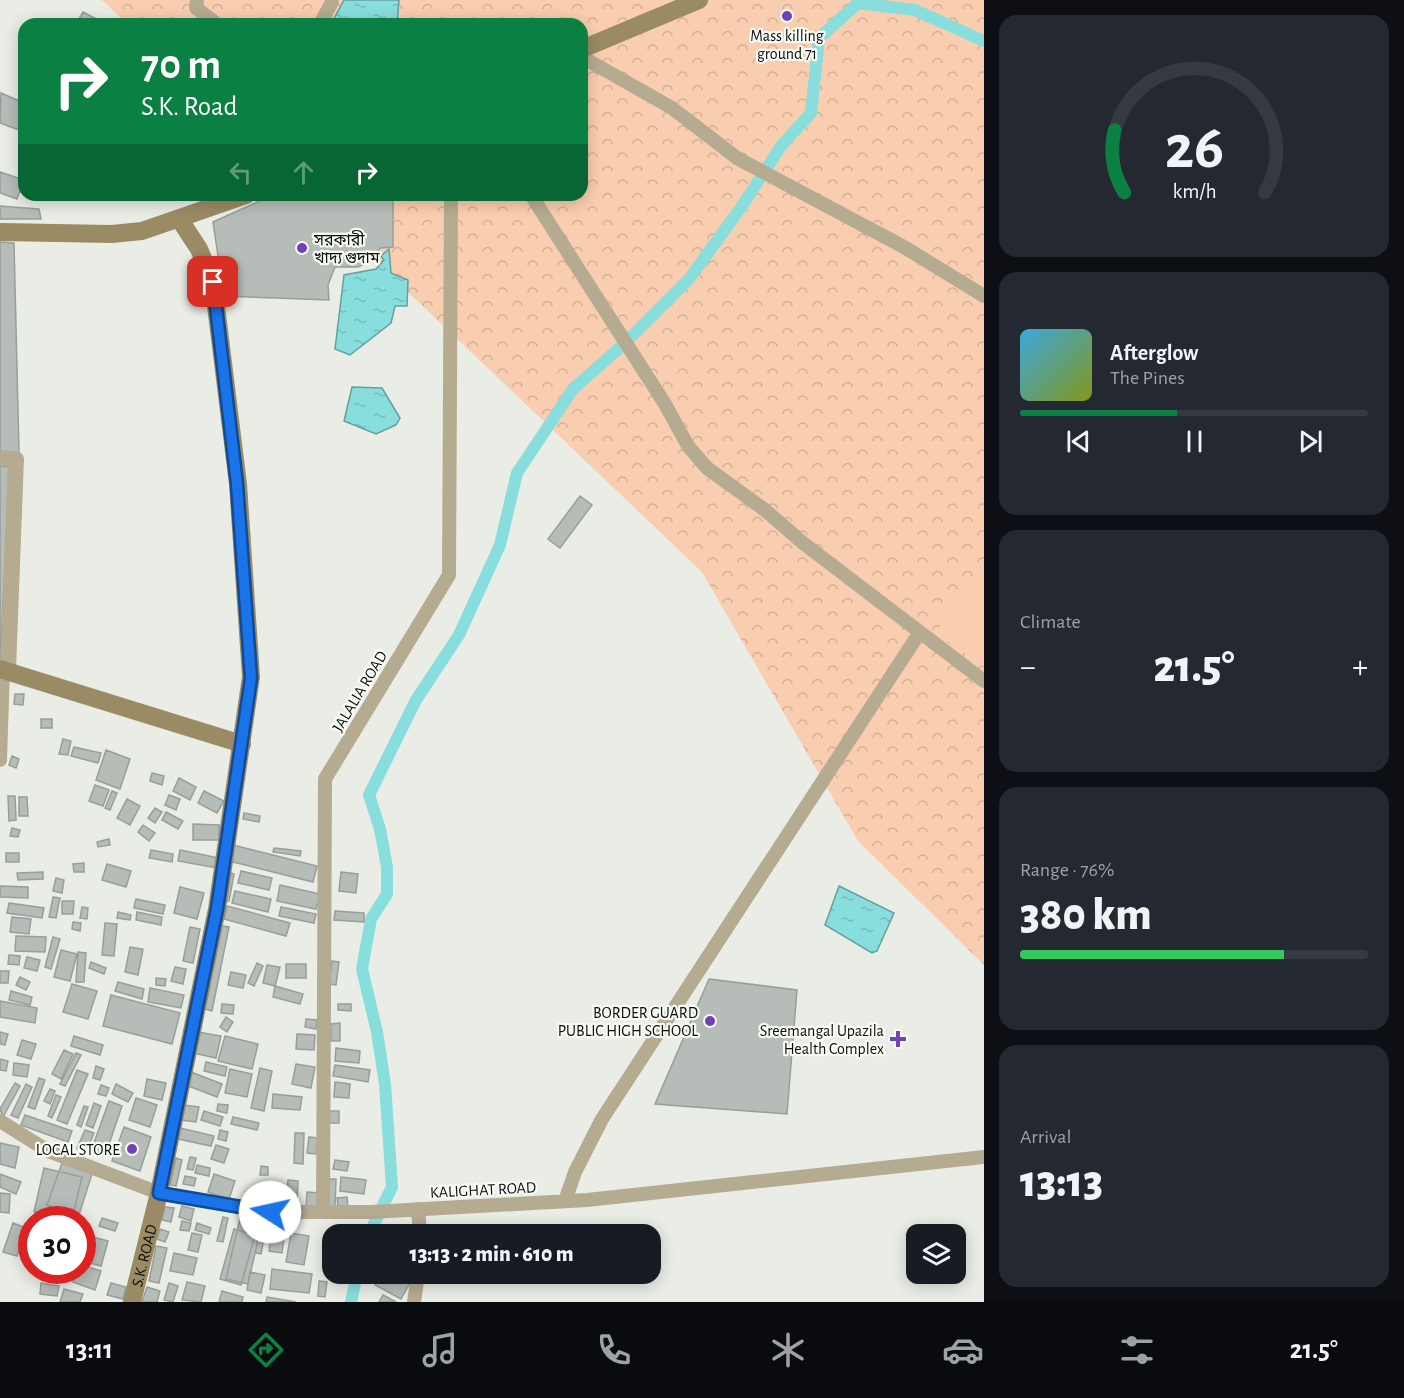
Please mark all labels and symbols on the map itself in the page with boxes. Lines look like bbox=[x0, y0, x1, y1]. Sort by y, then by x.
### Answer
marker: Mass killing ground 71 bbox=[780, 9, 794, 23]
place label: Mass killing ground 71 bbox=[750, 28, 824, 62]
place label: সরকারী খাদ্য গুদাম bbox=[313, 230, 380, 266]
marker: সরকারী খাদ্য গুদাম bbox=[295, 241, 309, 255]
pin bbox=[187, 256, 238, 307]
street label: JALALIA ROAD bbox=[330, 648, 390, 735]
place label: BORDER GUARD PUBLIC HIGH SCHOOL bbox=[558, 1005, 698, 1039]
marker: BORDER GUARD PUBLIC HIGH SCHOOL bbox=[703, 1014, 717, 1028]
place label: Sreemangal Upazila Health Complex bbox=[760, 1023, 884, 1057]
marker: Sreemangal Upazila Health Complex bbox=[889, 1030, 907, 1048]
place label: LOCAL STORE bbox=[36, 1142, 120, 1158]
marker: LOCAL STORE bbox=[125, 1142, 139, 1156]
street label: KALIGHAT ROAD bbox=[430, 1179, 537, 1201]
position arrow bbox=[238, 1180, 302, 1244]
speed limit sign: 30 bbox=[18, 1206, 96, 1284]
street label: S.K. ROAD bbox=[129, 1223, 160, 1288]

